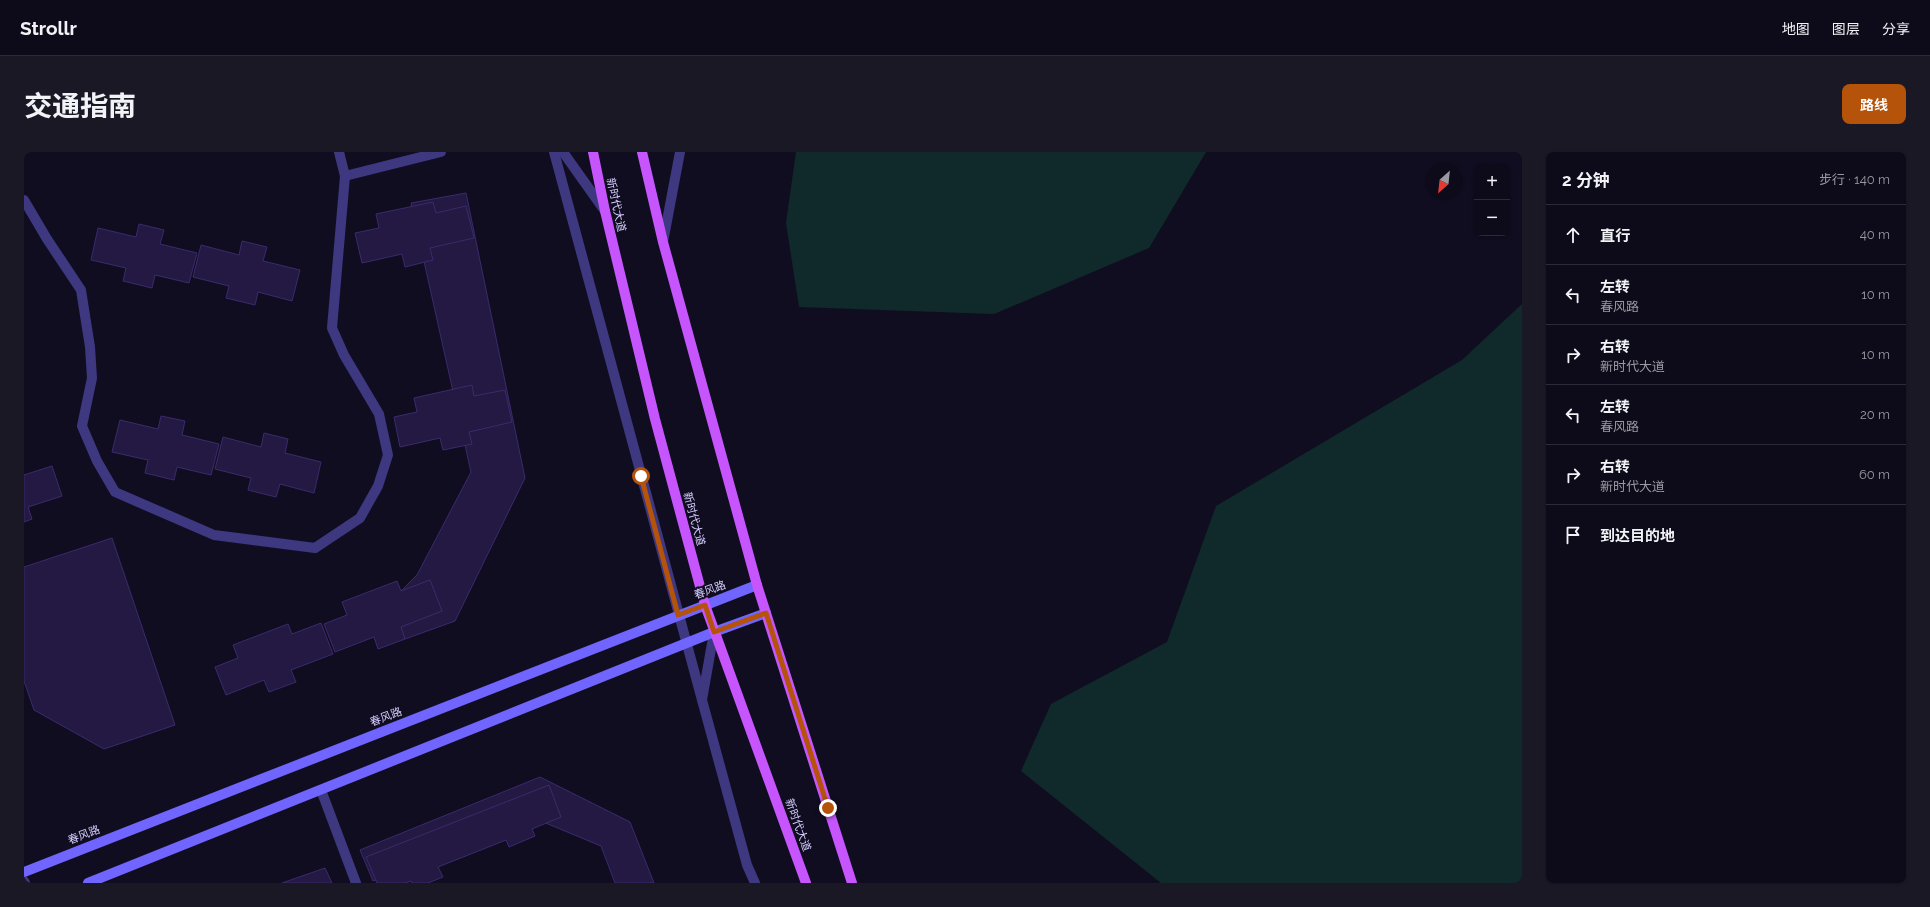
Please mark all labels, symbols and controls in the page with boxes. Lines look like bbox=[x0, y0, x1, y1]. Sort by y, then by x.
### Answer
text: Strollr bbox=[20, 17, 77, 39]
text: 地图 bbox=[1782, 21, 1810, 37]
text: 图层 bbox=[1832, 21, 1860, 37]
text: 分享 bbox=[1882, 21, 1910, 37]
button: 路线 bbox=[1842, 84, 1906, 124]
text: 交通指南 bbox=[24, 90, 136, 123]
north arrow bbox=[1426, 164, 1462, 200]
map controls bbox=[1474, 164, 1510, 236]
button: + bbox=[1474, 164, 1510, 200]
text: 2 分钟 bbox=[1562, 170, 1610, 190]
text: 步行 · 140 m bbox=[1819, 172, 1890, 187]
street label: 新时代大道 bbox=[604, 177, 628, 233]
button: − bbox=[1474, 200, 1510, 236]
icon: ahead bbox=[1562, 224, 1584, 246]
text: 直行 bbox=[1600, 227, 1630, 245]
text: 40 m bbox=[1860, 227, 1890, 242]
text: 左转 bbox=[1600, 278, 1630, 296]
icon: left bbox=[1562, 284, 1584, 306]
text: 10 m bbox=[1861, 287, 1890, 302]
text: 春风路 bbox=[1600, 299, 1639, 314]
text: 右转 bbox=[1600, 338, 1630, 356]
icon: right bbox=[1562, 344, 1584, 366]
text: 10 m bbox=[1861, 347, 1890, 362]
text: 新时代大道 bbox=[1600, 359, 1665, 374]
text: 左转 bbox=[1600, 398, 1630, 416]
icon: left bbox=[1562, 404, 1584, 426]
text: 20 m bbox=[1860, 407, 1890, 422]
text: 春风路 bbox=[1600, 419, 1639, 434]
text: 右转 bbox=[1600, 458, 1630, 476]
icon: right bbox=[1562, 464, 1584, 486]
route start bbox=[632, 467, 650, 485]
text: 60 m bbox=[1859, 467, 1890, 482]
text: 新时代大道 bbox=[1600, 479, 1665, 494]
street label: 新时代大道 bbox=[681, 491, 707, 547]
icon: arrive bbox=[1562, 524, 1584, 546]
text: 到达目的地 bbox=[1600, 527, 1675, 545]
street label: 春风路 bbox=[692, 578, 728, 602]
street label: 春风路 bbox=[368, 705, 404, 729]
street label: 新时代大道 bbox=[782, 797, 814, 853]
route end bbox=[819, 799, 837, 817]
street label: 春风路 bbox=[66, 823, 102, 847]

